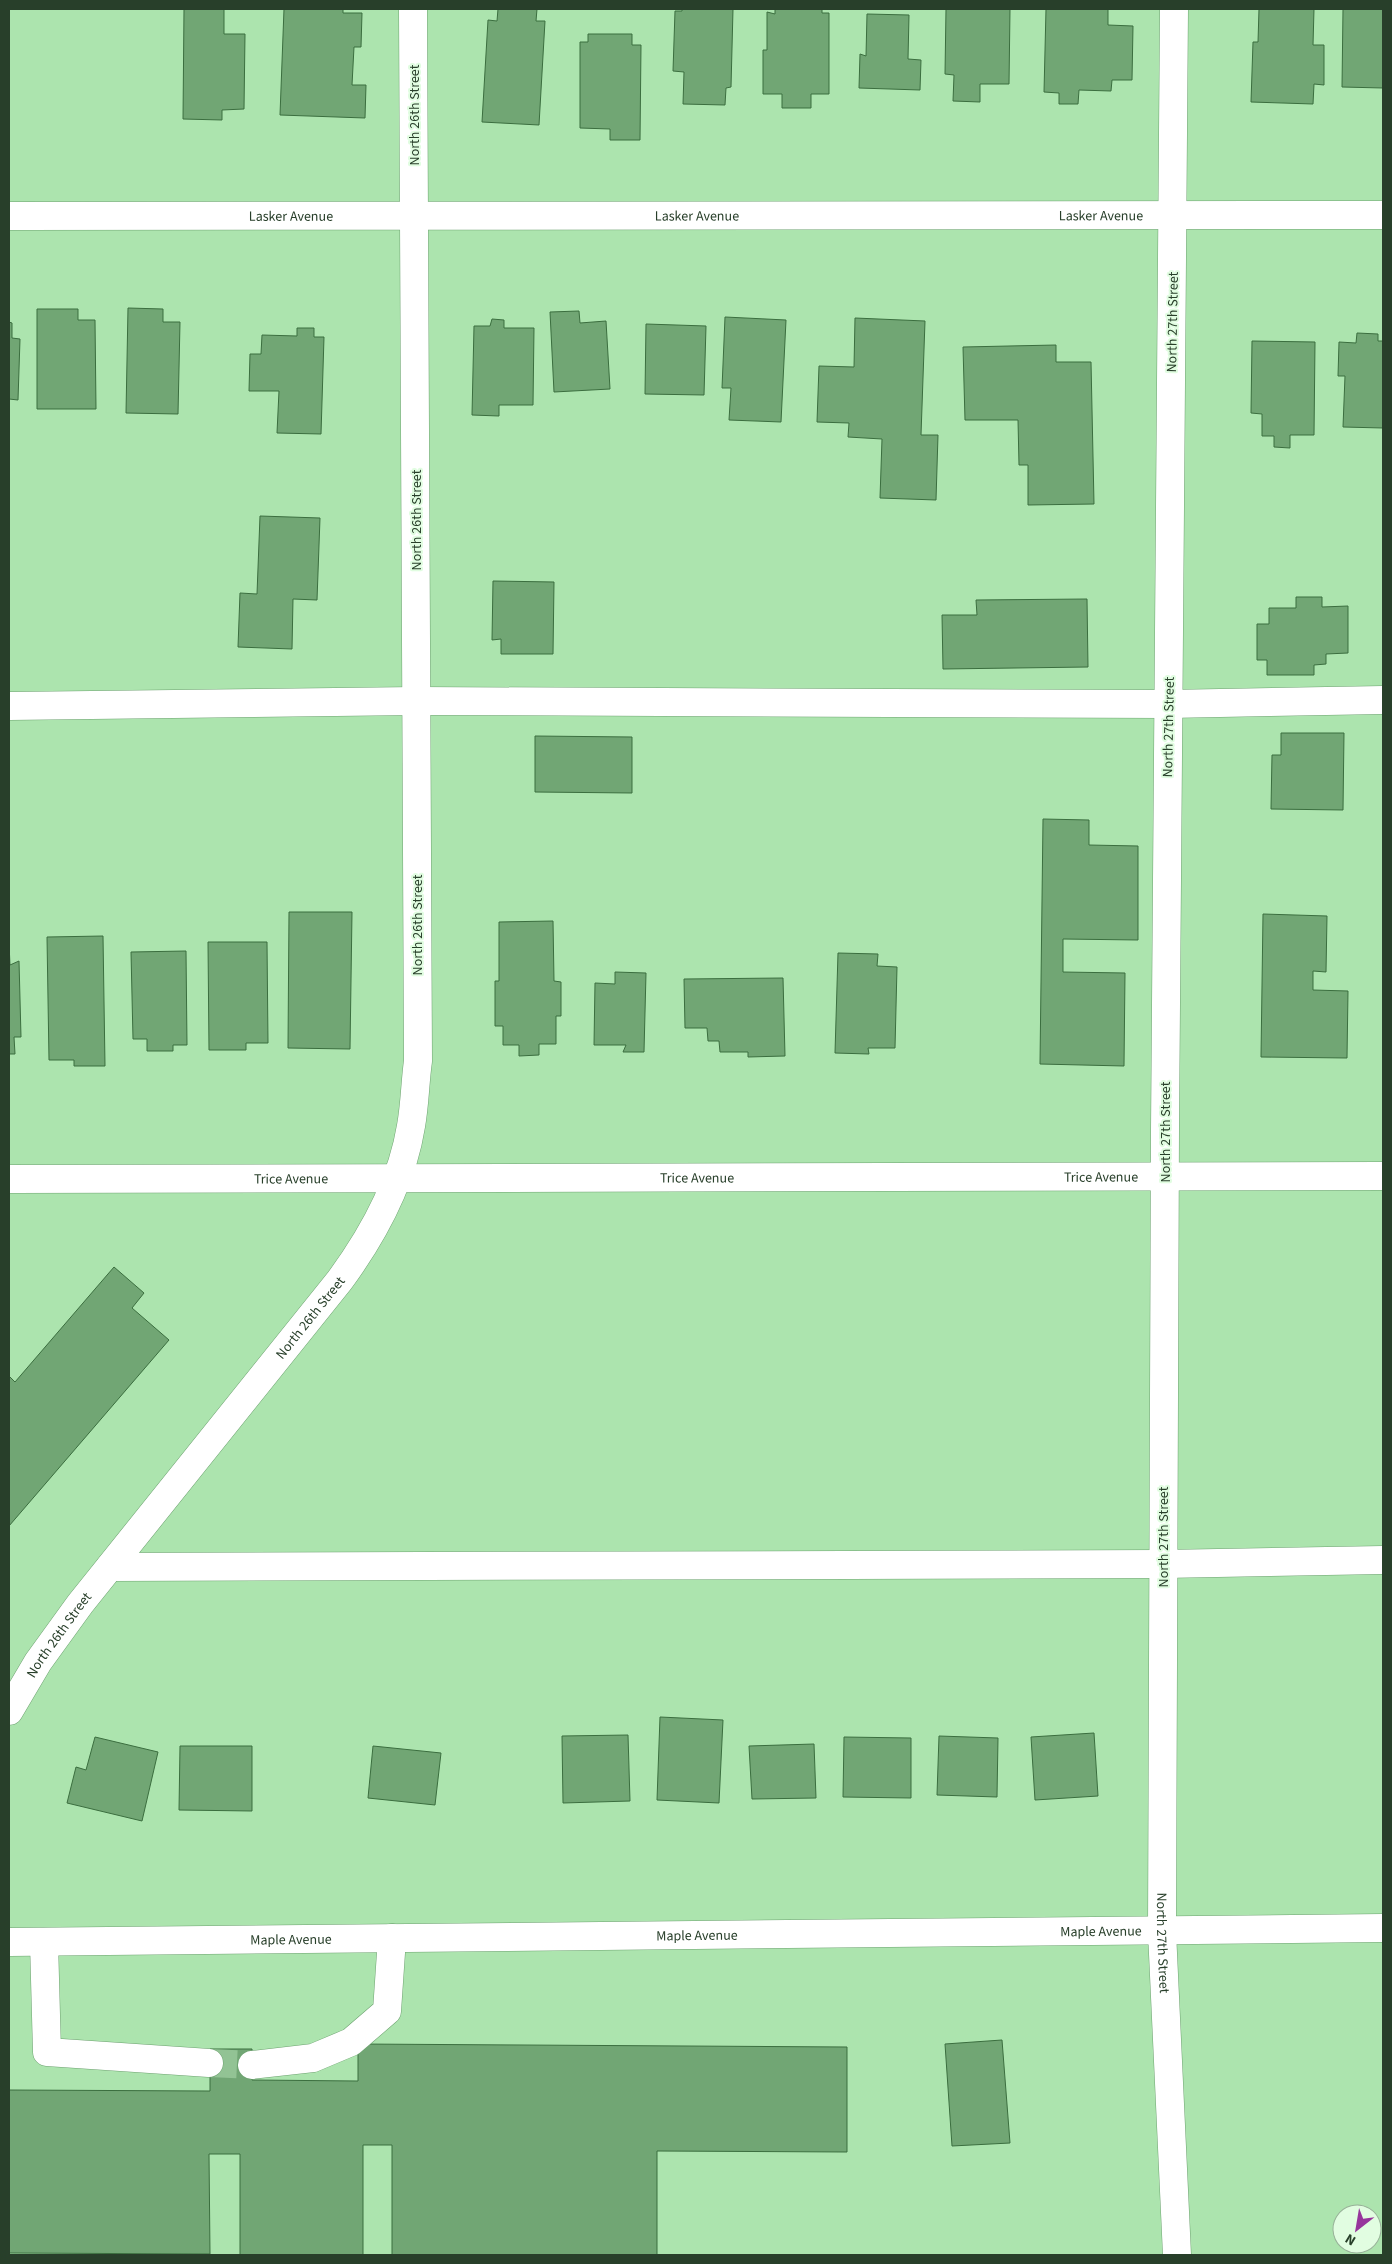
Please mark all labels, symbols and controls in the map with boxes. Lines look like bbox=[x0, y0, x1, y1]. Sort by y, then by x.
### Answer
street label: North 26th Street bbox=[405, 64, 425, 165]
street label: Lasker Avenue bbox=[655, 206, 739, 227]
street label: Lasker Avenue bbox=[1059, 206, 1143, 226]
street label: Lasker Avenue bbox=[249, 207, 333, 227]
street label: North 27th Street bbox=[1162, 271, 1184, 373]
street label: North 26th Street bbox=[407, 469, 427, 570]
street label: North 27th Street bbox=[1158, 676, 1180, 778]
street label: North 26th Street bbox=[408, 874, 428, 975]
street label: North 27th Street bbox=[1156, 1081, 1176, 1182]
street label: Trice Avenue bbox=[660, 1168, 734, 1189]
street label: Trice Avenue bbox=[1064, 1168, 1138, 1188]
street label: Trice Avenue bbox=[254, 1169, 328, 1189]
street label: North 26th Street bbox=[271, 1272, 350, 1364]
street label: North 27th Street bbox=[1154, 1486, 1174, 1587]
street label: North 26th Street bbox=[22, 1588, 97, 1682]
street label: North 27th Street bbox=[1151, 1892, 1174, 1994]
street label: Maple Avenue bbox=[1060, 1921, 1142, 1942]
street label: Maple Avenue bbox=[656, 1926, 738, 1946]
street label: Maple Avenue bbox=[250, 1930, 332, 1951]
north arrow bbox=[1332, 2204, 1382, 2254]
text: N bbox=[1342, 2228, 1360, 2250]

